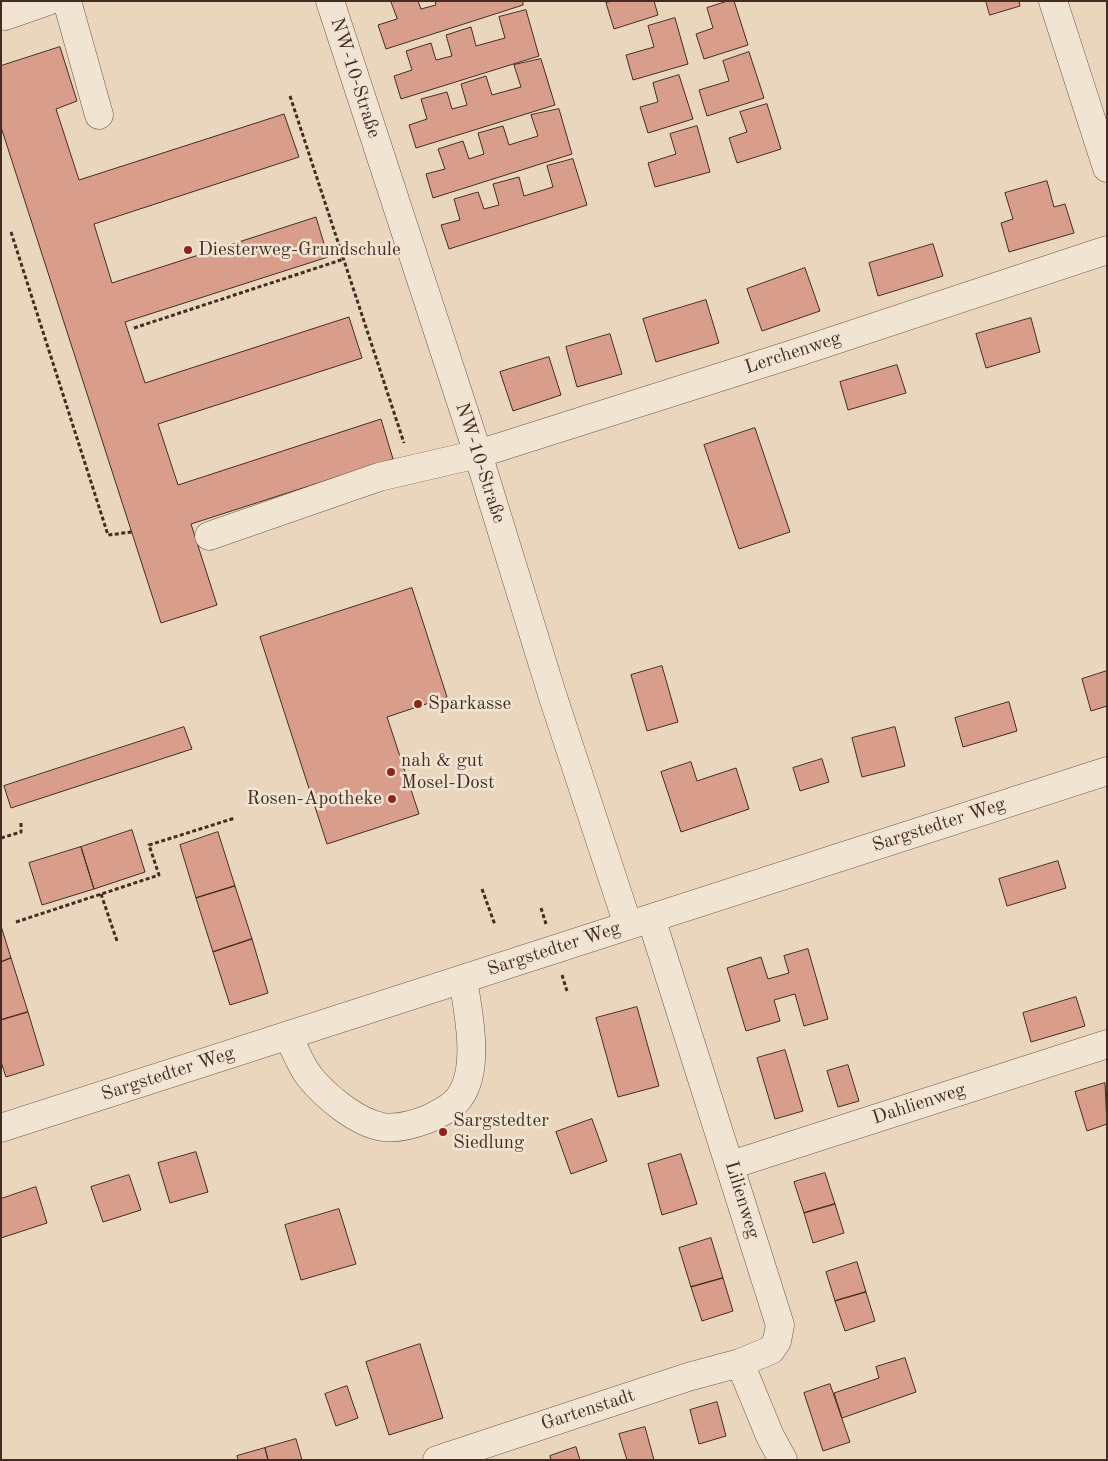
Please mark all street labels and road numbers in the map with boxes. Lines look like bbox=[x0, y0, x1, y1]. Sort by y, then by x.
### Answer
street label: NW-10-Straße bbox=[325, 15, 385, 141]
street label: Lerchenweg bbox=[742, 327, 844, 379]
street label: NW-10-Straße bbox=[450, 400, 510, 526]
street label: Sargstedter Weg bbox=[870, 793, 1008, 857]
street label: Sargstedter Weg bbox=[485, 917, 623, 981]
street label: Sargstedter Weg bbox=[99, 1042, 237, 1106]
street label: Dahlienweg bbox=[870, 1078, 968, 1130]
street label: Lilienweg bbox=[719, 1158, 765, 1242]
street label: Gartenstadt bbox=[538, 1384, 638, 1436]

